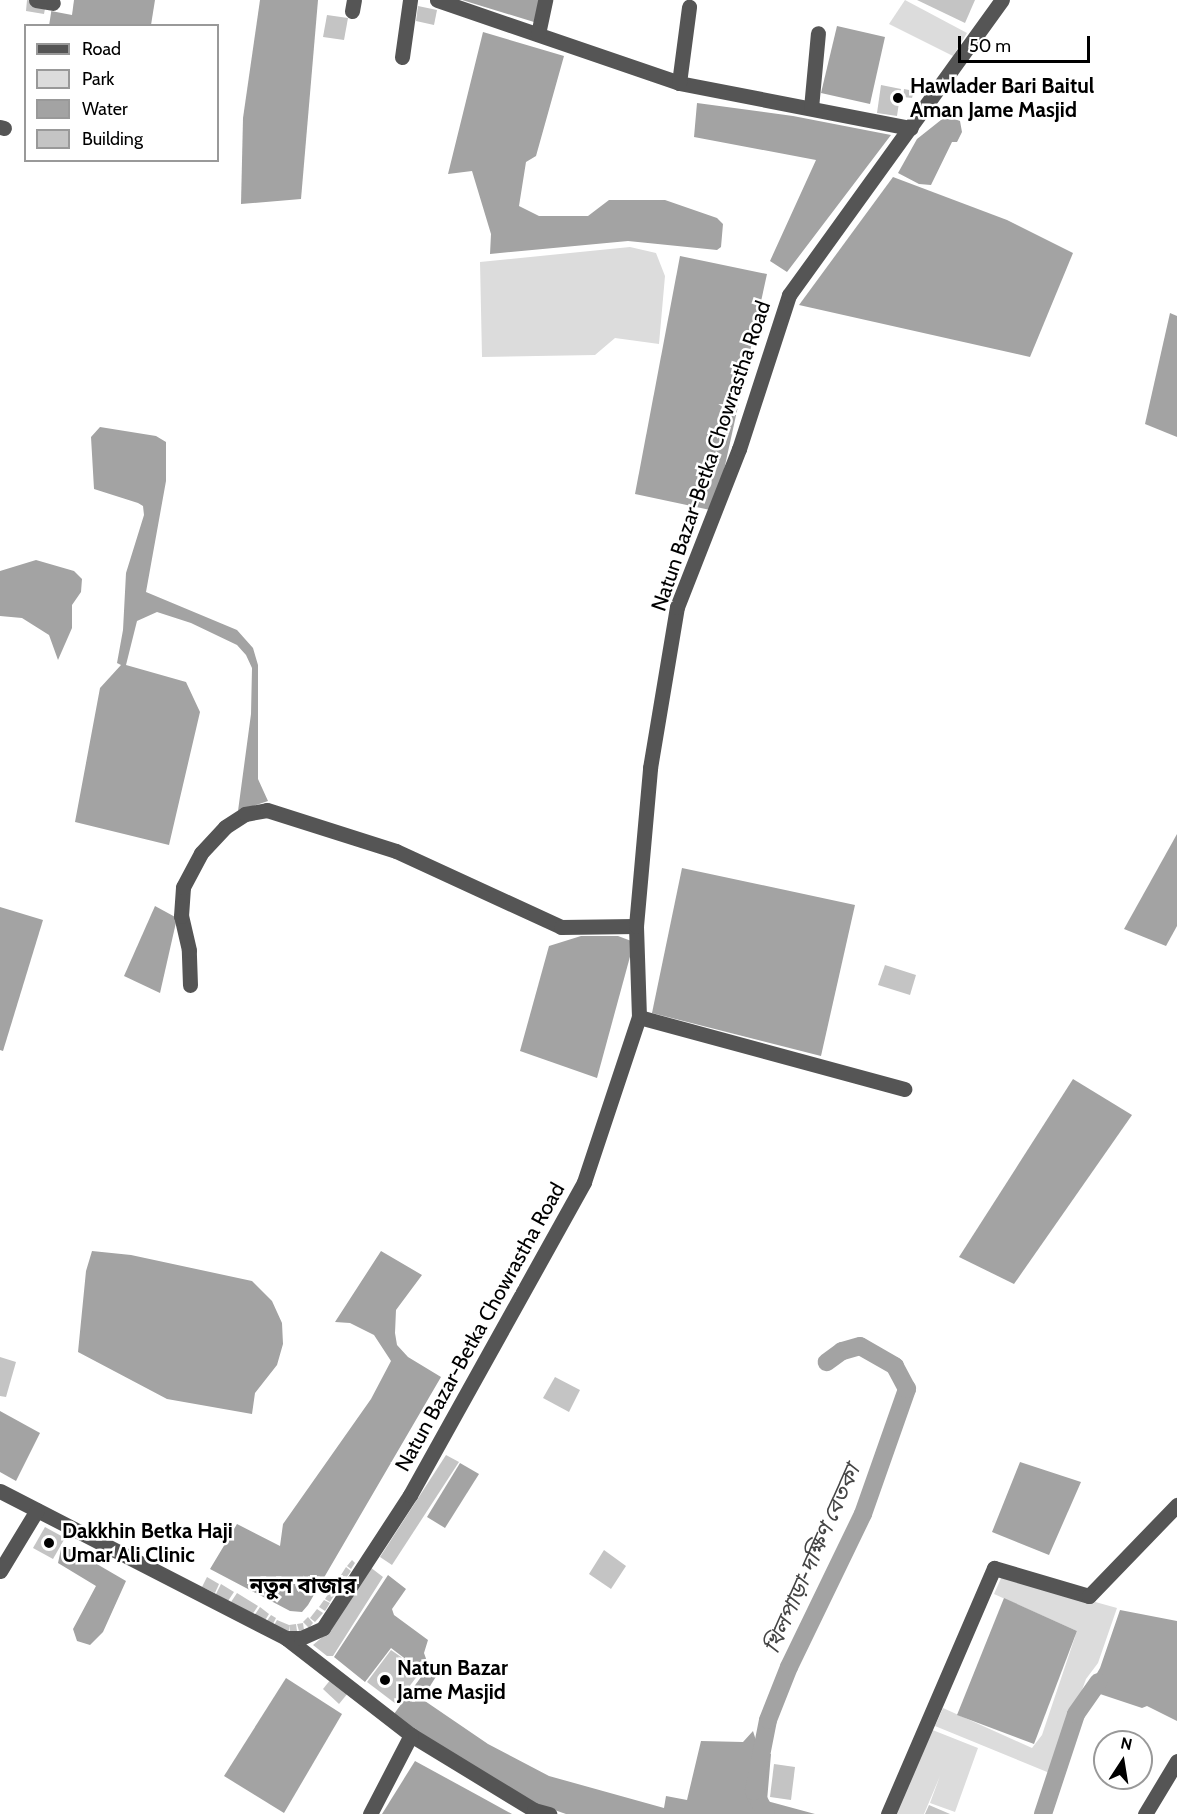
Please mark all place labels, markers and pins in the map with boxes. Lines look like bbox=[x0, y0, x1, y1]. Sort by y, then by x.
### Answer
place label: Hawlader Bari Baitul Aman Jame Masjid bbox=[910, 73, 1094, 123]
marker: Hawlader Bari Baitul Aman Jame Masjid bbox=[891, 91, 905, 105]
place label: Dakkhin Betka Haji Umar Ali Clinic bbox=[62, 1518, 233, 1568]
marker: Dakkhin Betka Haji Umar Ali Clinic bbox=[40, 1534, 58, 1552]
place label: Natun Bazar Jame Masjid bbox=[397, 1655, 508, 1705]
marker: Natun Bazar Jame Masjid bbox=[378, 1673, 392, 1687]

